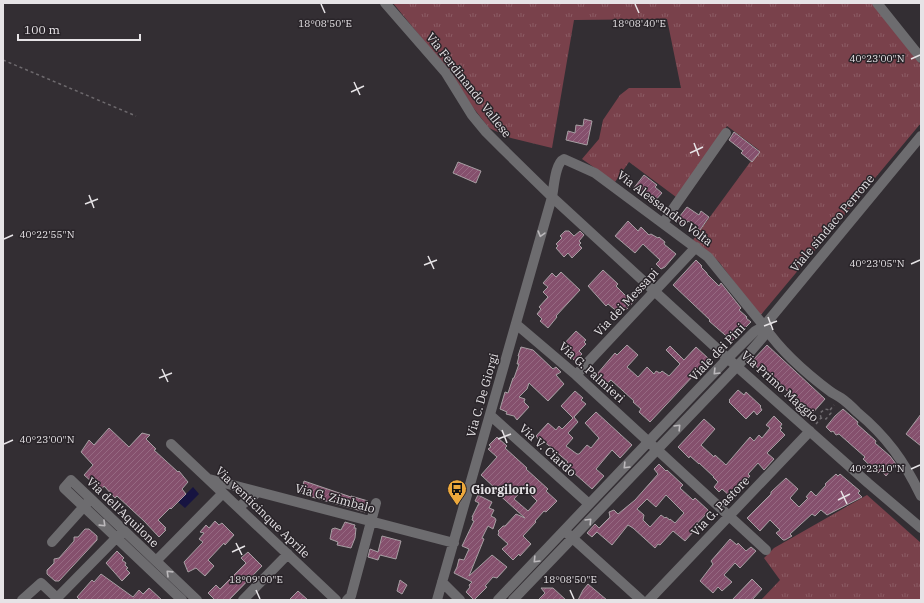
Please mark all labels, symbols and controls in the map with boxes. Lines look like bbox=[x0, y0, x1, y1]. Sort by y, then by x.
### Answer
scale bar bbox=[18, 16, 140, 42]
text: 18°08'50"E bbox=[298, 17, 352, 30]
text: 18°08'40"E bbox=[612, 17, 666, 30]
text: 100 m bbox=[24, 22, 60, 37]
street label: Via Ferdinando Vallese bbox=[423, 30, 515, 140]
text: 40°23'00"N bbox=[850, 52, 905, 65]
street label: Via Alessandro Volta bbox=[614, 167, 716, 249]
street label: Viale sindaco Perrone bbox=[787, 171, 877, 275]
text: 40°22'55"N bbox=[20, 228, 75, 241]
one-way arrow bbox=[537, 231, 546, 238]
text: 40°23'05"N bbox=[850, 257, 905, 270]
street label: Via dei Messapi bbox=[591, 265, 661, 339]
street label: Viale dei Pini bbox=[686, 320, 748, 384]
street label: Via G. Palmieri bbox=[556, 339, 628, 406]
street label: Via Primo Maggio bbox=[738, 347, 822, 425]
street label: Via C. De Giorgi bbox=[463, 351, 501, 439]
one-way arrow bbox=[713, 367, 720, 375]
street label: Via V. Ciardo bbox=[516, 421, 580, 480]
one-way arrow bbox=[674, 424, 681, 432]
text: 40°23'00"N bbox=[20, 433, 75, 446]
one-way arrow bbox=[623, 461, 631, 469]
text: 40°23'10"N bbox=[850, 462, 905, 475]
street label: Via venticinque Aprile bbox=[213, 463, 313, 561]
street label: Via G. Pastore bbox=[688, 473, 752, 539]
street label: Via dell'Aquilone bbox=[84, 474, 162, 550]
bus stop icon: Giorgilorio bbox=[446, 478, 468, 506]
street label: Via G. Zimbalo bbox=[293, 480, 377, 516]
place label: Giorgilorio bbox=[471, 482, 536, 497]
one-way arrow bbox=[584, 518, 591, 526]
one-way arrow bbox=[98, 519, 106, 527]
one-way arrow bbox=[533, 555, 541, 563]
one-way arrow bbox=[166, 570, 174, 578]
text: 18°09'00"E bbox=[229, 573, 283, 586]
text: 18°08'50"E bbox=[543, 573, 597, 586]

